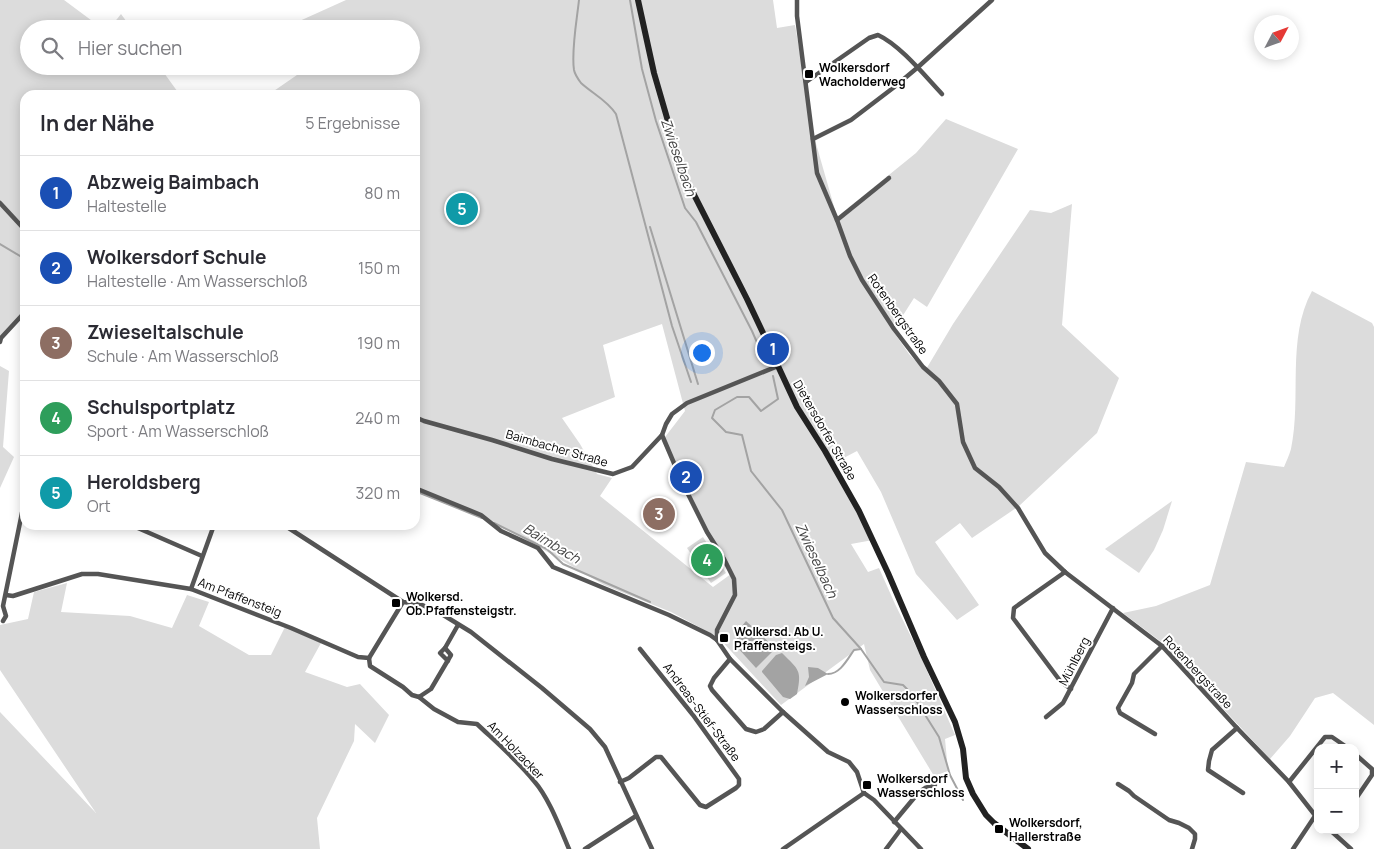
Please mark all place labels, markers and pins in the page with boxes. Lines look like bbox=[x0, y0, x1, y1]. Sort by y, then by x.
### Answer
place label: Wolkersdorf Wacholderweg bbox=[819, 59, 906, 90]
marker: Wolkersdorf Wacholderweg bbox=[803, 68, 815, 80]
pin: 5 bbox=[446, 190, 478, 228]
pin: 1 bbox=[757, 330, 789, 368]
pin: 2 bbox=[670, 458, 702, 496]
pin: 3 bbox=[643, 495, 675, 533]
pin: 4 bbox=[691, 541, 723, 579]
place label: Wolkersd. Ob.Pfaffensteigstr. bbox=[406, 588, 517, 619]
marker: Wolkersd. Ob.Pfaffensteigstr. bbox=[390, 597, 402, 609]
place label: Wolkersd. Ab U. Pfaffensteigs. bbox=[734, 623, 824, 654]
marker: Wolkersd. Ab U. Pfaffensteigs. bbox=[718, 632, 730, 644]
place label: Wolkersdorfer Wasserschloss bbox=[855, 687, 943, 718]
marker: Wolkersdorfer Wasserschloss bbox=[839, 696, 851, 708]
place label: Wolkersdorf Wasserschloss bbox=[877, 770, 965, 801]
marker: Wolkersdorf Wasserschloss bbox=[861, 779, 873, 791]
place label: Wolkersdorf, Hallerstraße bbox=[1009, 814, 1083, 845]
marker: Wolkersdorf, Hallerstraße bbox=[993, 823, 1005, 835]

